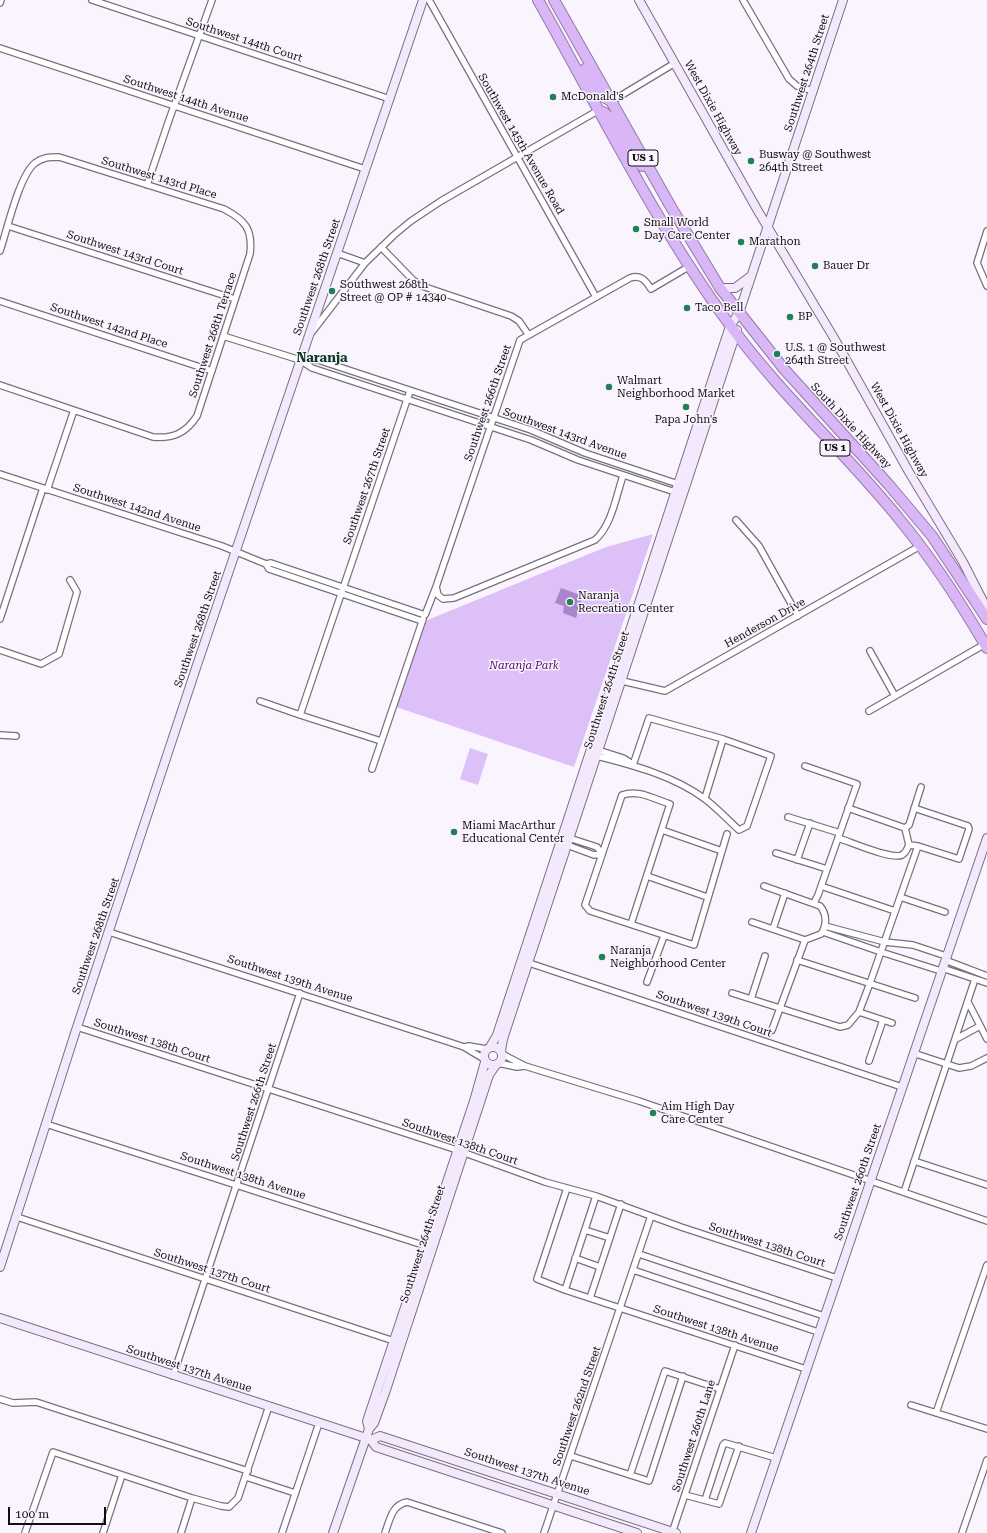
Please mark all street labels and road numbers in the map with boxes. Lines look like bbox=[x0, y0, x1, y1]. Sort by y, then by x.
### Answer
street label: Southwest 264th Street bbox=[782, 13, 832, 133]
street label: Southwest 144th Court bbox=[184, 15, 304, 65]
street label: West Dixie Highway bbox=[681, 58, 745, 158]
street label: Southwest 145th Avenue Road bbox=[475, 71, 567, 217]
street label: Southwest 144th Avenue bbox=[122, 73, 250, 125]
road number: US 1 bbox=[628, 150, 658, 166]
street label: Southwest 143rd Place bbox=[100, 154, 218, 202]
street label: Southwest 268th Street bbox=[291, 217, 343, 337]
street label: Southwest 143rd Court bbox=[65, 228, 185, 278]
street label: Southwest 268th Terrace bbox=[186, 271, 240, 399]
street label: Southwest 142nd Place bbox=[49, 301, 169, 351]
street label: Southwest 266th Street bbox=[462, 343, 514, 463]
street label: South Dixie Highway bbox=[808, 380, 894, 472]
street label: West Dixie Highway bbox=[867, 380, 931, 480]
street label: Southwest 143rd Avenue bbox=[501, 405, 629, 463]
street label: Southwest 267th Street bbox=[341, 426, 393, 546]
road number: US 1 bbox=[820, 440, 850, 456]
street label: Southwest 142nd Avenue bbox=[71, 481, 203, 535]
street label: Southwest 268th Street bbox=[172, 569, 224, 689]
street label: Henderson Drive bbox=[722, 595, 808, 651]
street label: Southwest 264th Street bbox=[582, 630, 632, 750]
street label: Southwest 268th Street bbox=[70, 876, 122, 996]
street label: Southwest 139th Avenue bbox=[226, 953, 354, 1005]
street label: Southwest 139th Court bbox=[654, 988, 774, 1040]
street label: Southwest 138th Court bbox=[92, 1016, 212, 1066]
street label: Southwest 266th Street bbox=[229, 1042, 279, 1162]
street label: Southwest 138th Court bbox=[400, 1116, 520, 1168]
street label: Southwest 260th Street bbox=[832, 1122, 884, 1242]
street label: Southwest 138th Avenue bbox=[179, 1150, 307, 1202]
street label: Southwest 264th Street bbox=[398, 1184, 448, 1304]
street label: Southwest 138th Court bbox=[707, 1220, 827, 1270]
street label: Southwest 137th Court bbox=[152, 1246, 272, 1296]
street label: Southwest 138th Avenue bbox=[652, 1303, 780, 1355]
street label: Southwest 137th Avenue bbox=[125, 1343, 253, 1395]
street label: Southwest 262nd Street bbox=[550, 1344, 604, 1468]
street label: Southwest 260th Lane bbox=[670, 1378, 718, 1494]
street label: Southwest 137th Avenue bbox=[463, 1446, 591, 1498]

